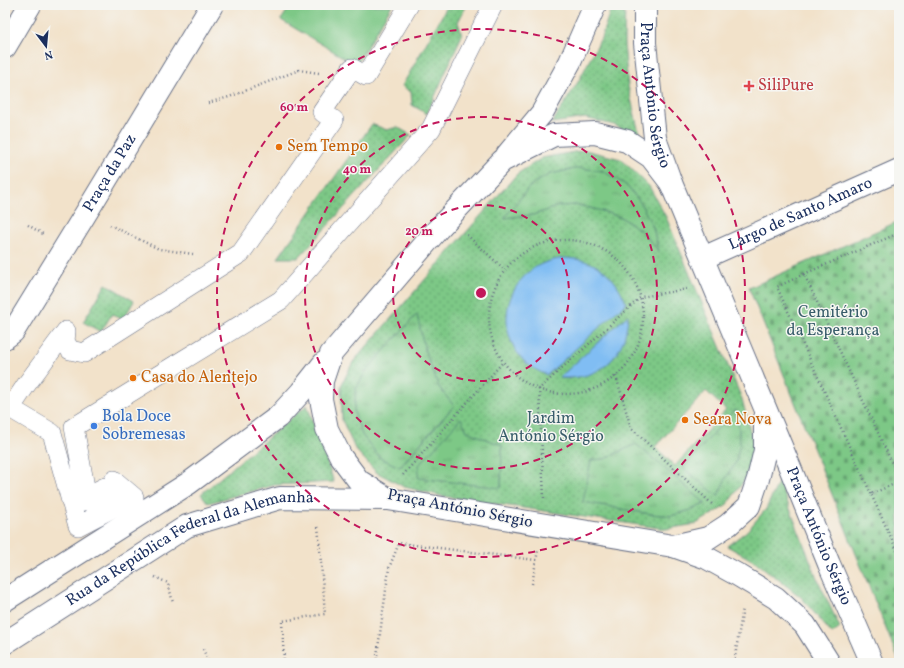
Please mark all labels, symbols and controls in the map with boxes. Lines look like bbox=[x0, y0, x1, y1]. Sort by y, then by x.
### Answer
street label: Praça António Sérgio bbox=[634, 22, 676, 171]
north arrow bbox=[26, 26, 66, 66]
text: N bbox=[42, 46, 54, 62]
place label: SiliPure bbox=[758, 75, 814, 97]
marker: SiliPure bbox=[743, 80, 755, 92]
text: 60 m bbox=[280, 100, 308, 116]
street label: Praça da Paz bbox=[78, 130, 142, 217]
place label: Sem Tempo bbox=[287, 136, 368, 158]
marker: Sem Tempo bbox=[274, 142, 284, 152]
text: 40 m bbox=[343, 162, 372, 178]
street label: Largo de Santo Amaro bbox=[725, 172, 876, 256]
text: 20 m bbox=[405, 224, 433, 240]
centre of rings bbox=[474, 286, 488, 300]
park label: Cemitério da Esperança bbox=[787, 302, 879, 342]
place label: Casa do Alentejo bbox=[141, 367, 257, 389]
marker: Casa do Alentejo bbox=[128, 373, 138, 383]
place label: Bola Doce Sobremesas bbox=[102, 406, 186, 446]
park label: Jardim António Sérgio bbox=[498, 408, 604, 448]
place label: Seara Nova bbox=[693, 409, 772, 431]
marker: Seara Nova bbox=[680, 415, 690, 425]
marker: Bola Doce Sobremesas bbox=[89, 421, 99, 431]
street label: Praça António Sérgio bbox=[780, 464, 857, 609]
street label: Praça António Sérgio bbox=[385, 484, 535, 534]
street label: Rua da República Federal da Alemanha bbox=[62, 487, 314, 612]

